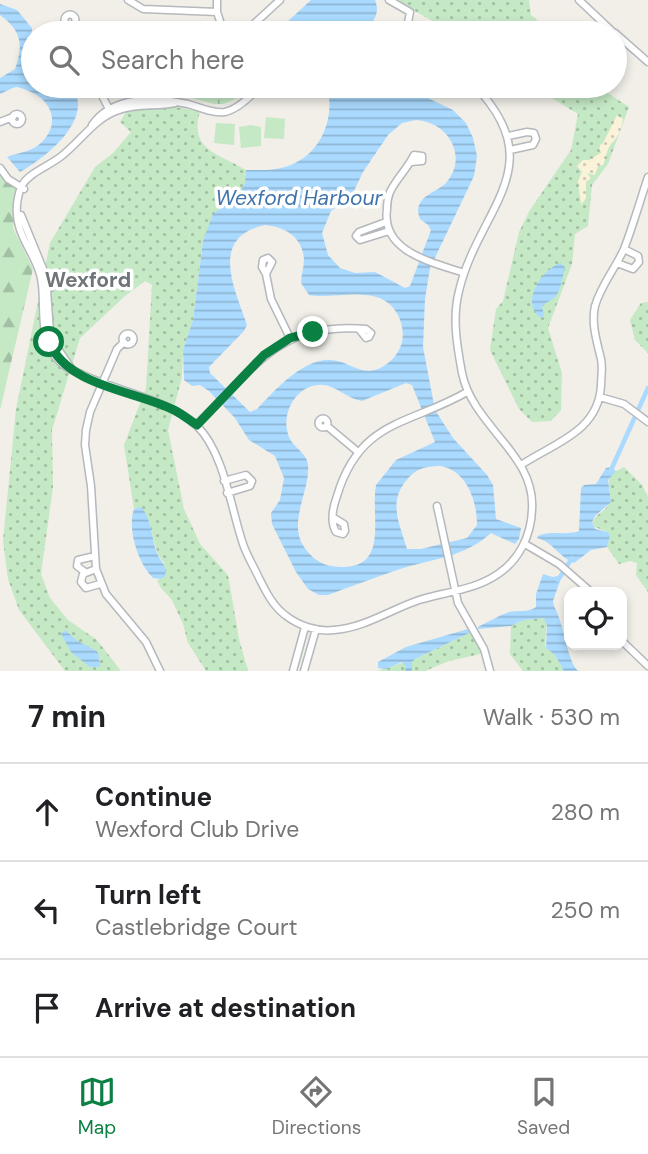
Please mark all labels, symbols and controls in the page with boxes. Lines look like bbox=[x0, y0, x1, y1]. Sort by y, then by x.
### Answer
search box bbox=[21, 21, 627, 98]
icon: search bbox=[45, 41, 83, 79]
text: Search here bbox=[101, 43, 244, 77]
water label: Wexford Harbour bbox=[216, 184, 384, 212]
district label: Wexford bbox=[45, 266, 131, 294]
route end bbox=[297, 316, 328, 347]
route start bbox=[33, 326, 64, 357]
map controls bbox=[564, 587, 627, 650]
button: locate bbox=[564, 587, 627, 650]
text: 7 min bbox=[28, 697, 106, 736]
text: Walk · 530 m bbox=[483, 702, 620, 732]
text: Continue bbox=[95, 780, 212, 814]
icon: ahead bbox=[28, 793, 66, 831]
text: 280 m bbox=[551, 797, 620, 827]
text: Wexford Club Drive bbox=[95, 814, 299, 844]
text: Turn left bbox=[95, 878, 202, 912]
icon: left bbox=[28, 891, 66, 929]
text: 250 m bbox=[550, 895, 620, 925]
text: Castlebridge Court bbox=[95, 912, 298, 942]
icon: arrive bbox=[28, 989, 66, 1027]
text: Arrive at destination bbox=[95, 991, 356, 1025]
tab: Map bbox=[78, 1073, 116, 1140]
tab: Directions bbox=[272, 1073, 361, 1140]
tab: Saved bbox=[517, 1073, 570, 1140]

